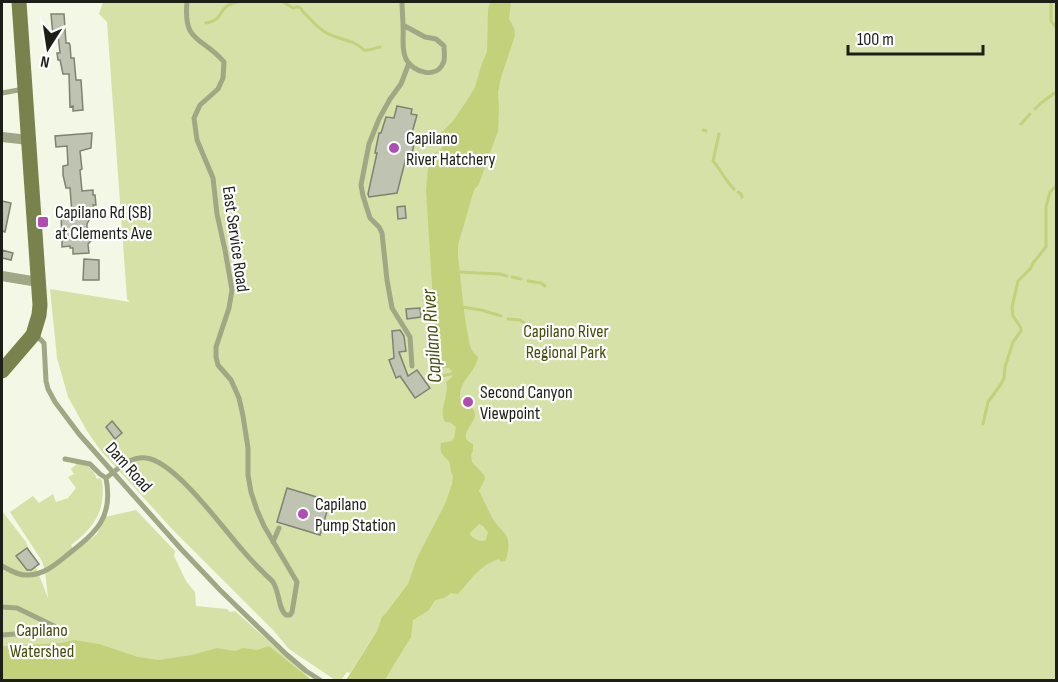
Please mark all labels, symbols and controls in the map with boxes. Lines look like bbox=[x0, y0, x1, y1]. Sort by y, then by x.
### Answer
north arrow bbox=[18, 18, 78, 78]
scale bar bbox=[848, 18, 983, 56]
text: 100 m bbox=[857, 29, 894, 50]
text: N bbox=[39, 51, 51, 71]
place label: Capilano River Hatchery bbox=[406, 128, 496, 170]
marker: Capilano River Hatchery bbox=[387, 141, 401, 155]
street label: East Service Road bbox=[218, 185, 253, 293]
place label: Capilano Rd (SB) at Clements Ave bbox=[55, 202, 152, 244]
marker: Capilano Rd (SB) at Clements Ave bbox=[36, 215, 50, 229]
water label: Capilano River bbox=[417, 287, 447, 384]
park label: Capilano River Regional Park bbox=[523, 321, 609, 363]
place label: Second Canyon Viewpoint bbox=[480, 382, 573, 424]
marker: Second Canyon Viewpoint bbox=[461, 395, 475, 409]
street label: Dam Road bbox=[101, 438, 157, 497]
place label: Capilano Pump Station bbox=[315, 494, 396, 536]
marker: Capilano Pump Station bbox=[296, 507, 310, 521]
park label: Capilano Watershed bbox=[10, 620, 74, 662]

